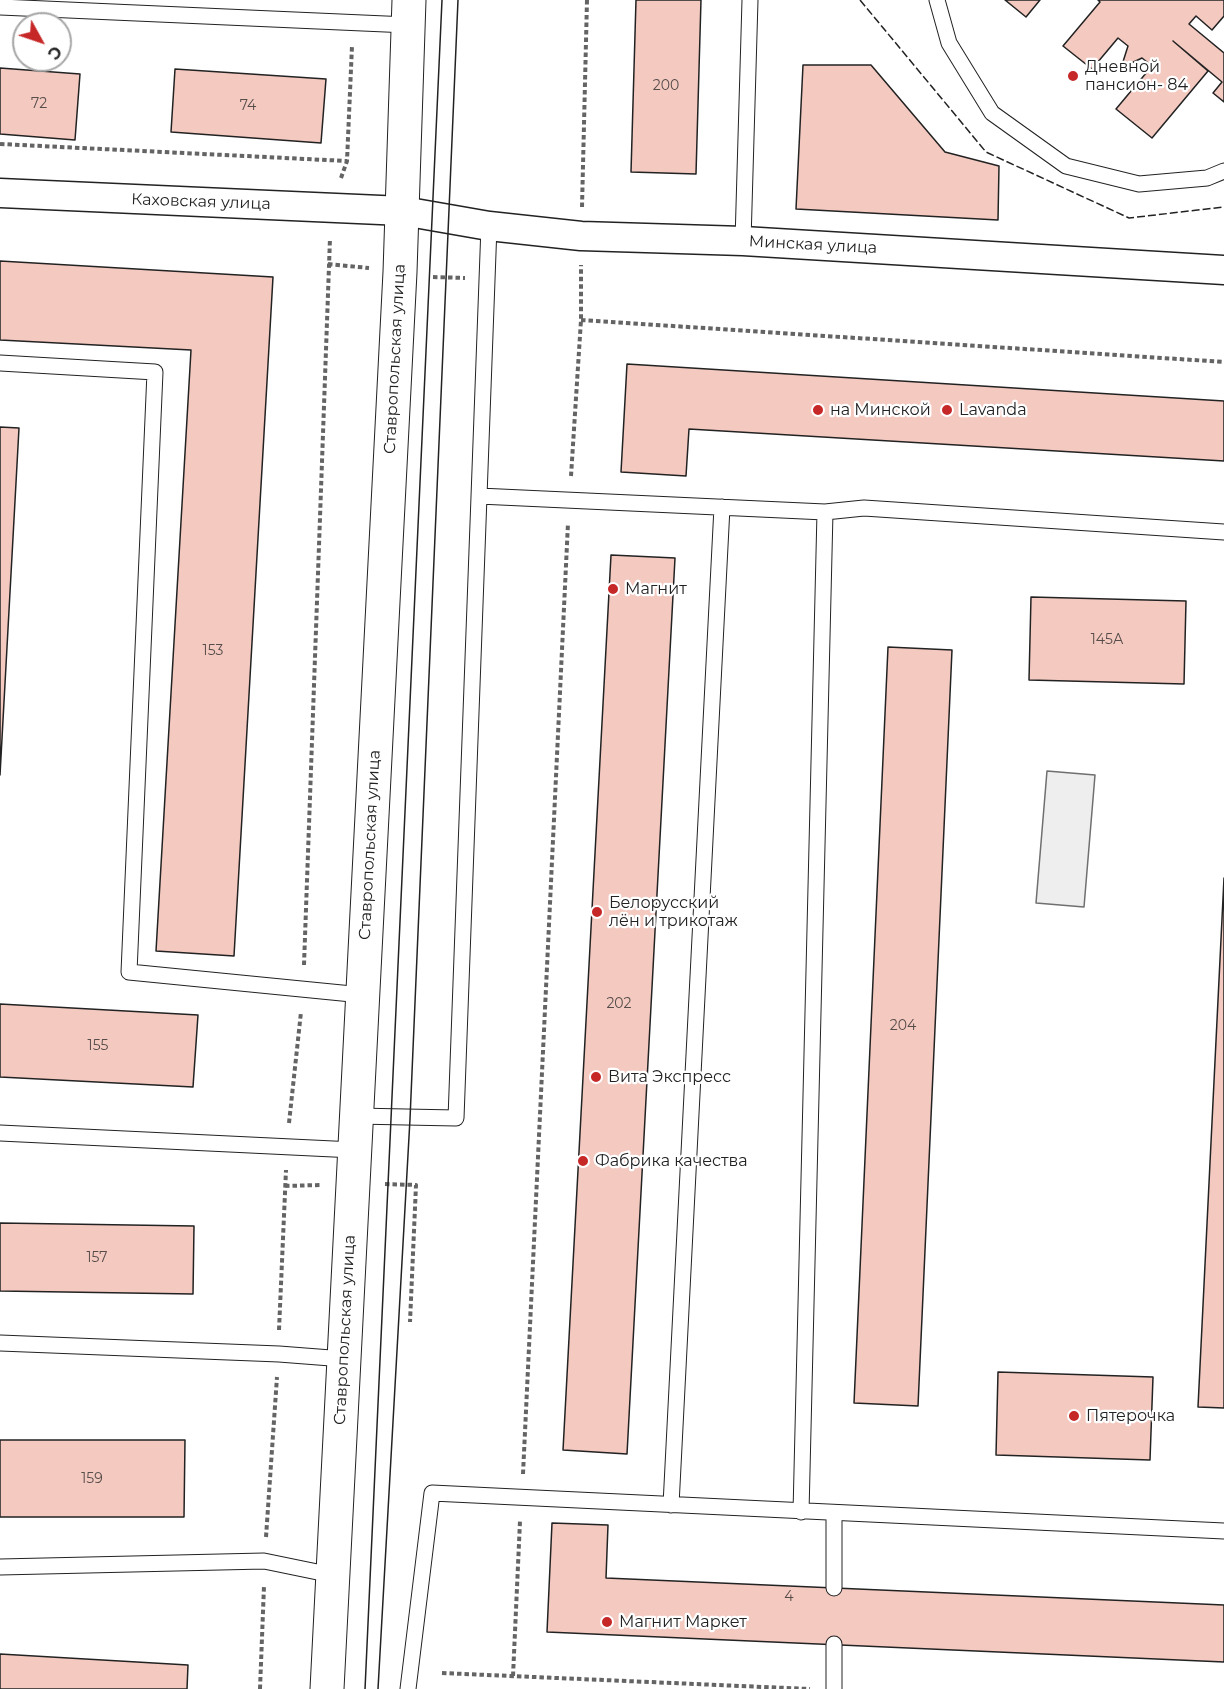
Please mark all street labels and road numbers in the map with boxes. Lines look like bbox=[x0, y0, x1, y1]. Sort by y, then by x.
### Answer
street label: Каховская улица bbox=[131, 190, 271, 214]
street label: Минская улица bbox=[748, 232, 878, 258]
street label: Ставропольская улица bbox=[380, 263, 410, 455]
street label: Ставропольская улица bbox=[355, 749, 385, 941]
street label: Ставропольская улица bbox=[330, 1234, 360, 1426]

